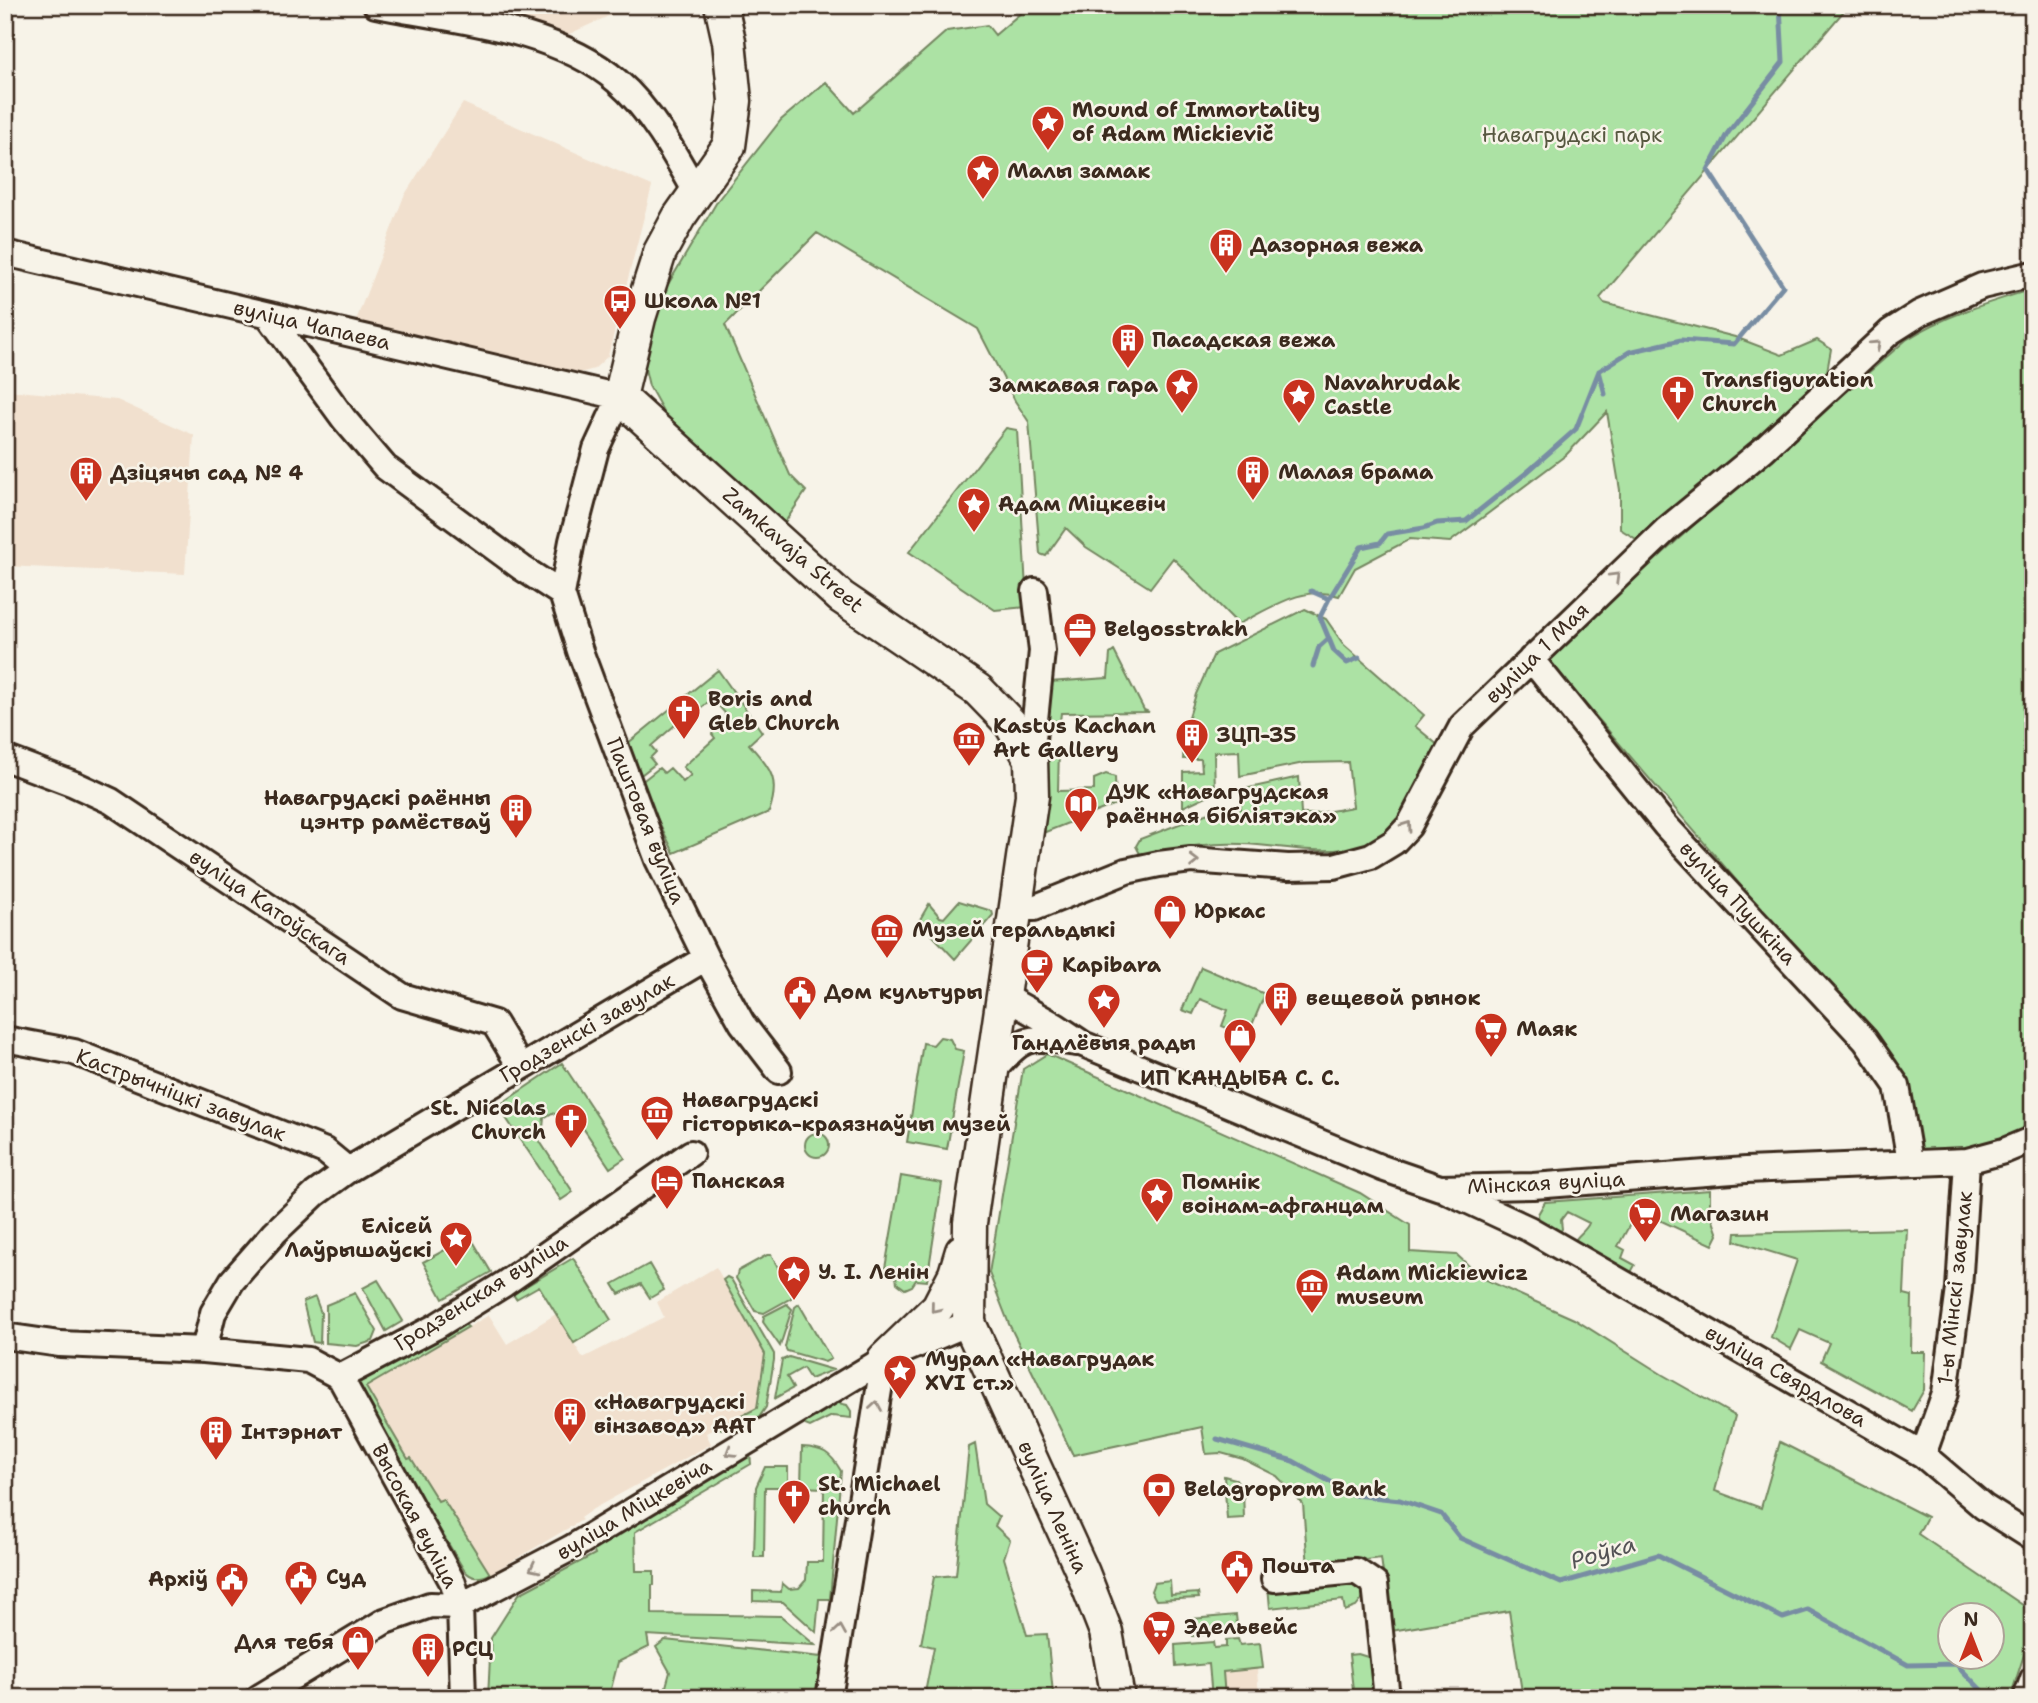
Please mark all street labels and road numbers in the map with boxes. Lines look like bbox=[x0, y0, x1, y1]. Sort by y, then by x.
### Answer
street label: вуліца Чапаева bbox=[231, 293, 393, 357]
street label: Zamkavaja Street bbox=[717, 481, 869, 619]
street label: вуліца 1 Мая bbox=[1479, 596, 1595, 710]
street label: Паштовая вуліца bbox=[600, 734, 692, 908]
street label: вуліца Пушкіна bbox=[1673, 835, 1803, 971]
street label: вуліца Катоўскага bbox=[184, 843, 356, 971]
street label: Гродзенскі завулак bbox=[494, 967, 680, 1089]
street label: Кастрычніцкі завулак bbox=[72, 1042, 290, 1148]
street label: Мінская вуліца bbox=[1466, 1165, 1626, 1201]
street label: 1-ы Мінскі завулак bbox=[1931, 1190, 1979, 1386]
street label: Гродзенская вуліца bbox=[389, 1228, 573, 1358]
street label: вуліца Свярдлова bbox=[1700, 1318, 1872, 1434]
street label: вуліца Леніна bbox=[1011, 1436, 1095, 1578]
street label: Высокая вуліца bbox=[365, 1439, 465, 1593]
street label: вуліца Міцкевіча bbox=[551, 1452, 717, 1566]

